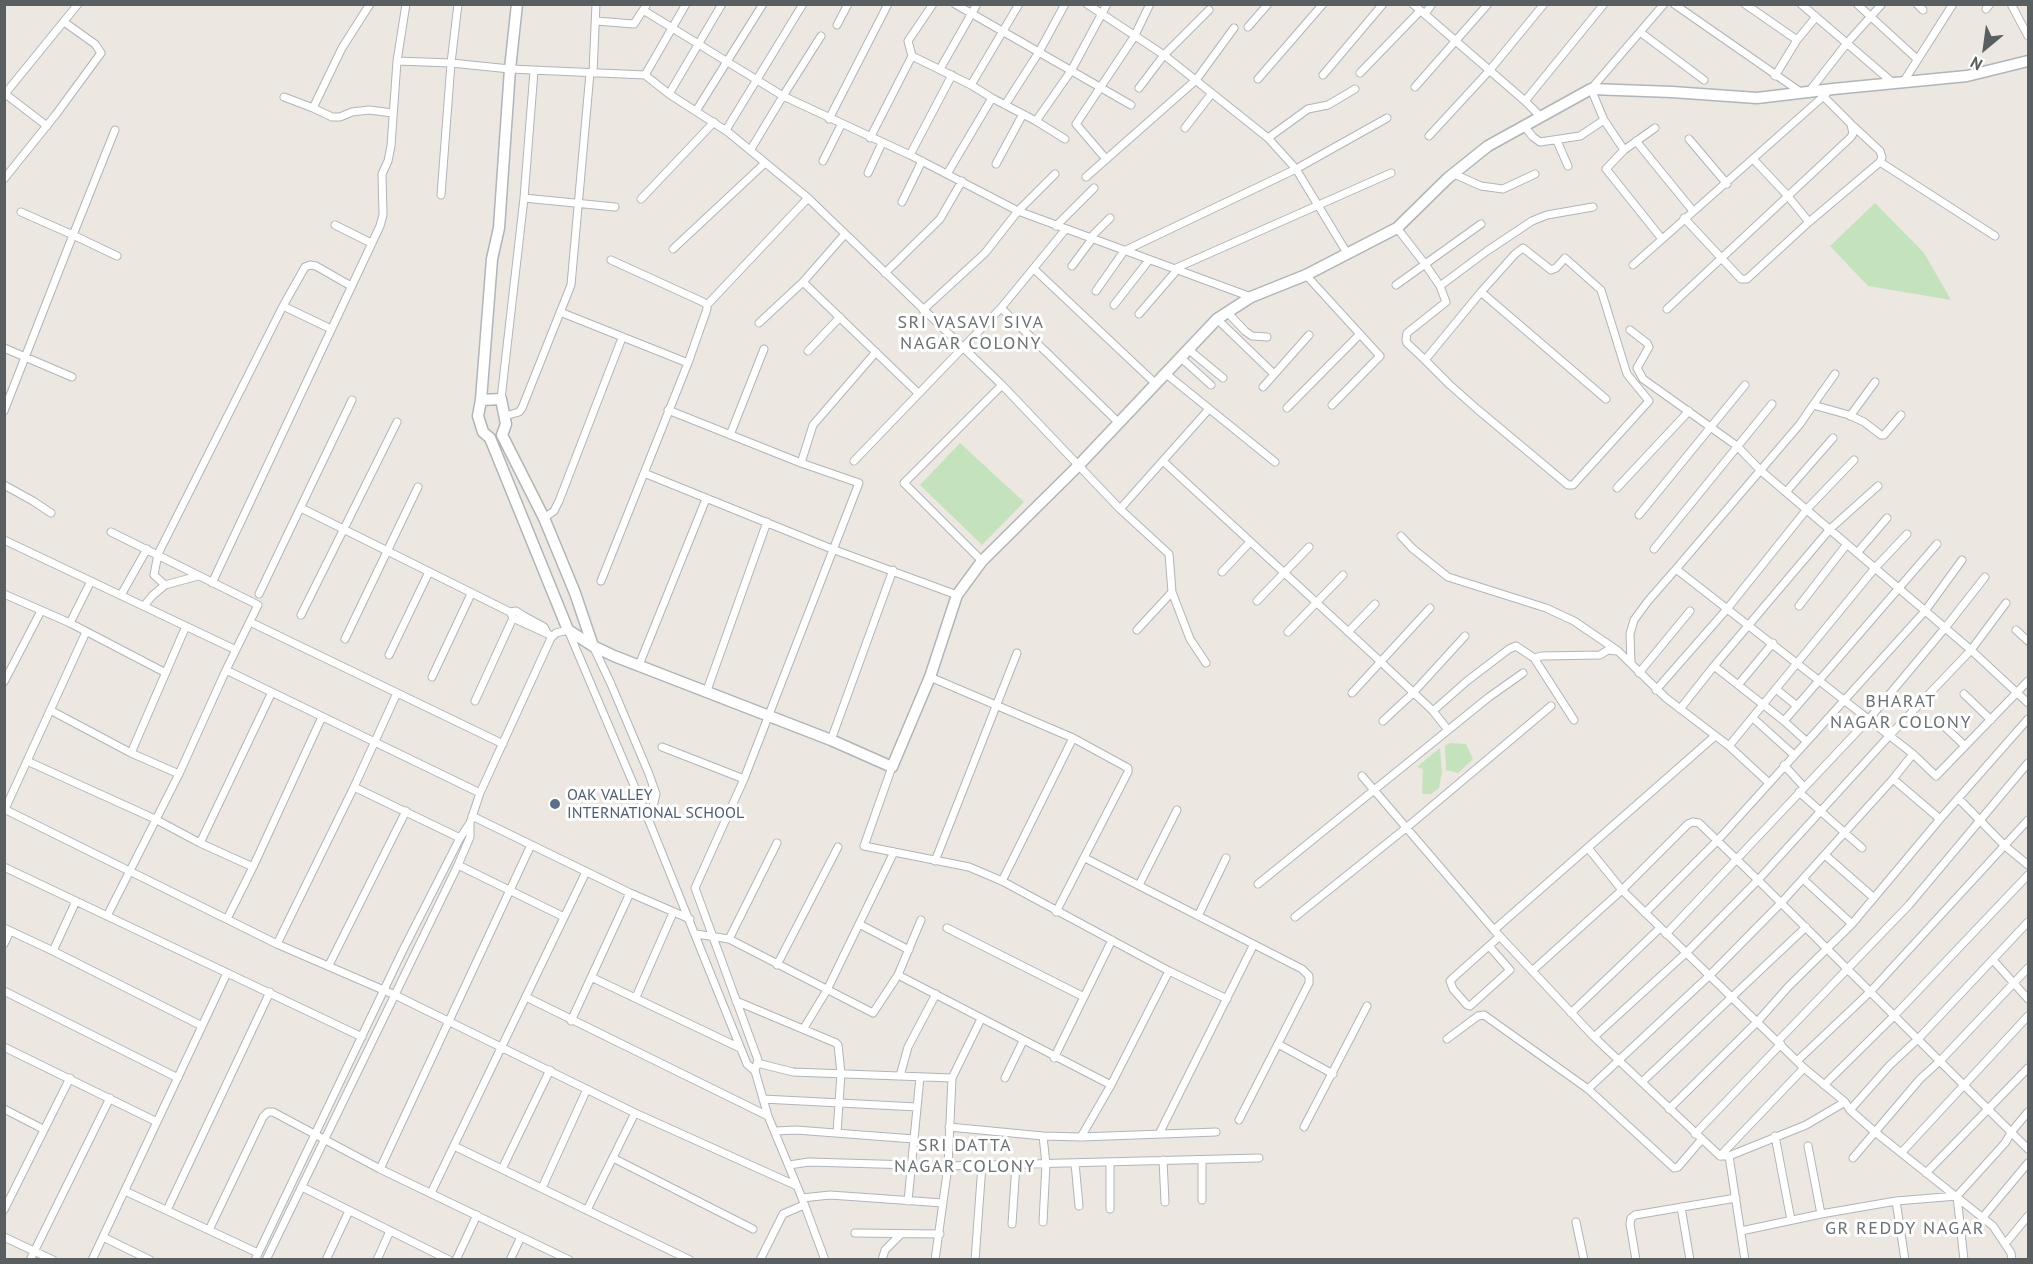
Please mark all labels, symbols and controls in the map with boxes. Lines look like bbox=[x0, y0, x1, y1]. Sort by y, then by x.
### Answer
north arrow bbox=[1955, 18, 2015, 78]
text: N bbox=[1967, 52, 1986, 75]
district label: SRI VASAVI SIVA NAGAR COLONY bbox=[897, 312, 1045, 354]
district label: BHARAT NAGAR COLONY bbox=[1830, 691, 1972, 734]
place label: OAK VALLEY INTERNATIONAL SCHOOL bbox=[567, 785, 744, 823]
marker: OAK VALLEY INTERNATIONAL SCHOOL bbox=[548, 797, 562, 811]
district label: SRI DATTA NAGAR COLONY bbox=[894, 1135, 1036, 1178]
district label: GR REDDY NAGAR bbox=[1825, 1218, 1985, 1240]

